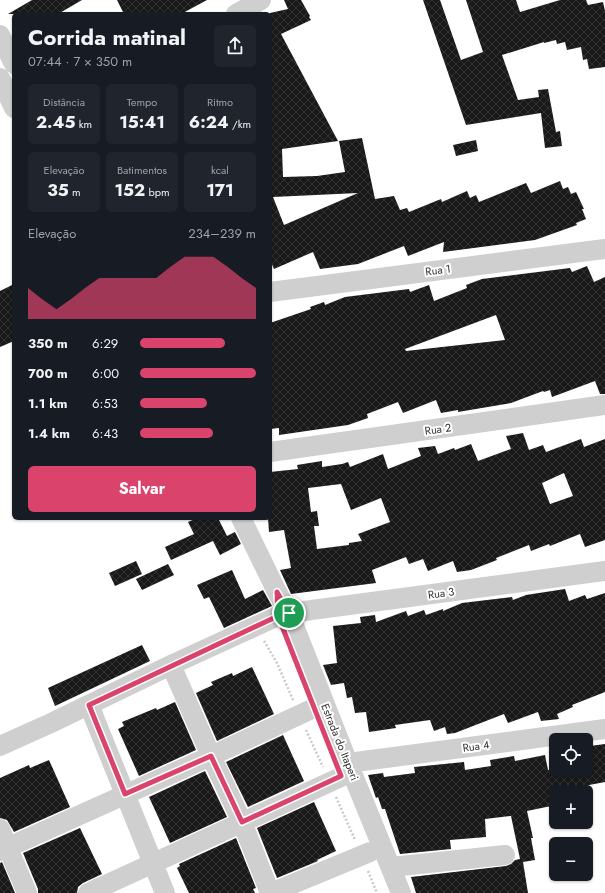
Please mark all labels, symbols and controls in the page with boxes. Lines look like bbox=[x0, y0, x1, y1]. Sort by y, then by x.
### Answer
text: Corrida matinal bbox=[28, 21, 186, 53]
button: share bbox=[214, 25, 256, 67]
text: 07:44 · 7 × 350 m bbox=[28, 52, 132, 71]
text: Distância bbox=[43, 94, 85, 110]
text: Tempo bbox=[127, 94, 157, 110]
text: Ritmo bbox=[207, 94, 233, 110]
text: 2.45 bbox=[36, 110, 75, 134]
text: 15:41 bbox=[119, 110, 165, 134]
text: 6:24 bbox=[189, 110, 229, 134]
text: km bbox=[75, 116, 92, 132]
text: /km bbox=[229, 116, 251, 132]
text: Elevação bbox=[44, 162, 84, 178]
text: Batimentos bbox=[117, 162, 167, 178]
text: kcal bbox=[211, 162, 229, 178]
text: 35 bbox=[47, 178, 69, 202]
text: 152 bbox=[114, 178, 145, 202]
text: 171 bbox=[206, 178, 234, 202]
text: m bbox=[69, 184, 81, 200]
text: bpm bbox=[145, 184, 170, 200]
text: Elevação bbox=[28, 224, 76, 243]
text: 234–239 m bbox=[188, 224, 256, 243]
street label: Rua 1 bbox=[424, 261, 452, 279]
text: 350 m bbox=[28, 334, 68, 353]
text: 6:29 bbox=[92, 334, 118, 353]
text: 700 m bbox=[28, 364, 68, 383]
text: 6:00 bbox=[92, 364, 119, 383]
text: 1.1 km bbox=[28, 394, 67, 413]
text: 6:53 bbox=[92, 394, 118, 413]
street label: Rua 2 bbox=[424, 419, 452, 439]
text: 1.4 km bbox=[28, 424, 70, 443]
text: 6:43 bbox=[92, 424, 118, 443]
button: Salvar bbox=[28, 466, 256, 512]
street label: Rua 3 bbox=[427, 583, 455, 603]
pin bbox=[272, 596, 306, 630]
icon: arrive bbox=[278, 602, 300, 624]
street label: Estrada do Itaperi bbox=[317, 701, 363, 783]
map controls bbox=[549, 733, 593, 881]
button: locate bbox=[549, 733, 593, 777]
street label: Rua 4 bbox=[462, 736, 491, 756]
button: + bbox=[549, 785, 593, 829]
button: − bbox=[549, 837, 593, 881]

